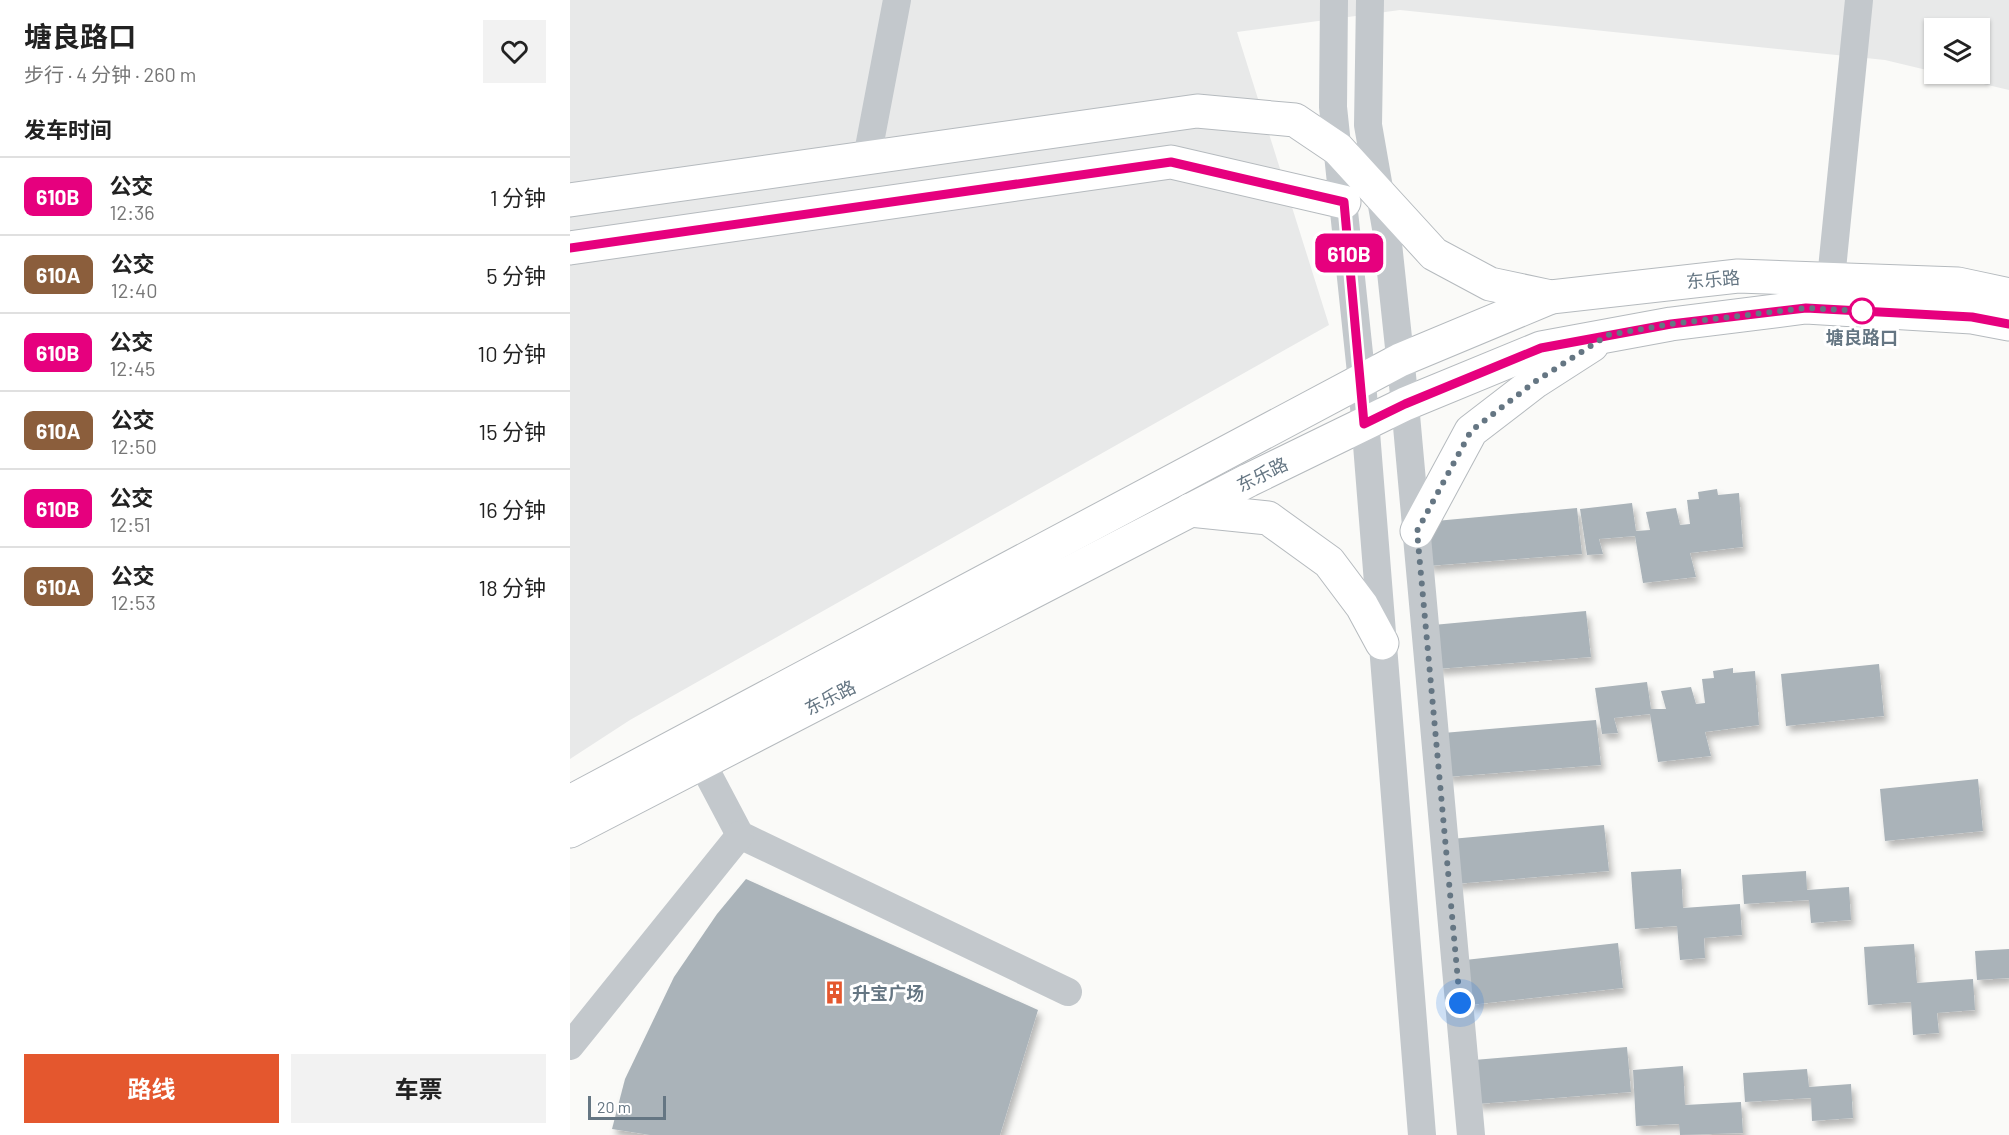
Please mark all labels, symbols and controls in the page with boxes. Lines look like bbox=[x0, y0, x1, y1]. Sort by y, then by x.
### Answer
map controls bbox=[1924, 18, 1990, 84]
button: layers bbox=[1924, 18, 1990, 84]
text: 塘良路口 bbox=[24, 19, 136, 53]
button: heart bbox=[483, 20, 546, 83]
text: 步行 · 4 分钟 · 260 m bbox=[24, 62, 196, 86]
text: 发车时间 bbox=[24, 116, 112, 142]
text: 公交 bbox=[110, 172, 154, 198]
text: 610B bbox=[36, 184, 80, 209]
text: 1 分钟 bbox=[490, 184, 546, 210]
text: 12:36 bbox=[110, 200, 155, 224]
line badge: 610B bbox=[1307, 234, 1391, 272]
text: 610B bbox=[1327, 241, 1371, 266]
text: 公交 bbox=[111, 250, 155, 276]
text: 610A bbox=[36, 262, 81, 287]
text: 5 分钟 bbox=[486, 262, 546, 288]
street label: 东乐路 bbox=[1685, 266, 1741, 292]
text: 12:40 bbox=[111, 278, 157, 302]
marker: 塘良路口 bbox=[1849, 298, 1875, 324]
place label: 塘良路口 bbox=[1826, 326, 1898, 348]
text: 公交 bbox=[110, 328, 154, 354]
text: 610B bbox=[36, 340, 80, 365]
text: 10 分钟 bbox=[477, 340, 546, 366]
text: 12:45 bbox=[110, 356, 155, 380]
text: 公交 bbox=[111, 406, 155, 432]
text: 610A bbox=[36, 418, 81, 443]
text: 15 分钟 bbox=[479, 418, 546, 444]
text: 12:50 bbox=[111, 434, 157, 458]
street label: 东乐路 bbox=[1233, 452, 1291, 496]
text: 公交 bbox=[110, 484, 154, 510]
text: 610B bbox=[36, 496, 80, 521]
text: 16 分钟 bbox=[479, 496, 546, 522]
text: 12:51 bbox=[110, 512, 151, 536]
text: 公交 bbox=[111, 562, 155, 588]
text: 610A bbox=[36, 574, 81, 599]
text: 18 分钟 bbox=[478, 574, 546, 600]
text: 12:53 bbox=[111, 590, 156, 614]
street label: 东乐路 bbox=[801, 675, 859, 719]
building icon: 升宝广场 bbox=[821, 980, 847, 1006]
place label: 升宝广场 bbox=[852, 982, 924, 1004]
your location bbox=[1445, 988, 1475, 1018]
button: 路线 bbox=[24, 1054, 279, 1123]
button: 车票 bbox=[291, 1054, 546, 1123]
scale bar bbox=[588, 1093, 666, 1120]
text: 20 m bbox=[597, 1097, 631, 1116]

